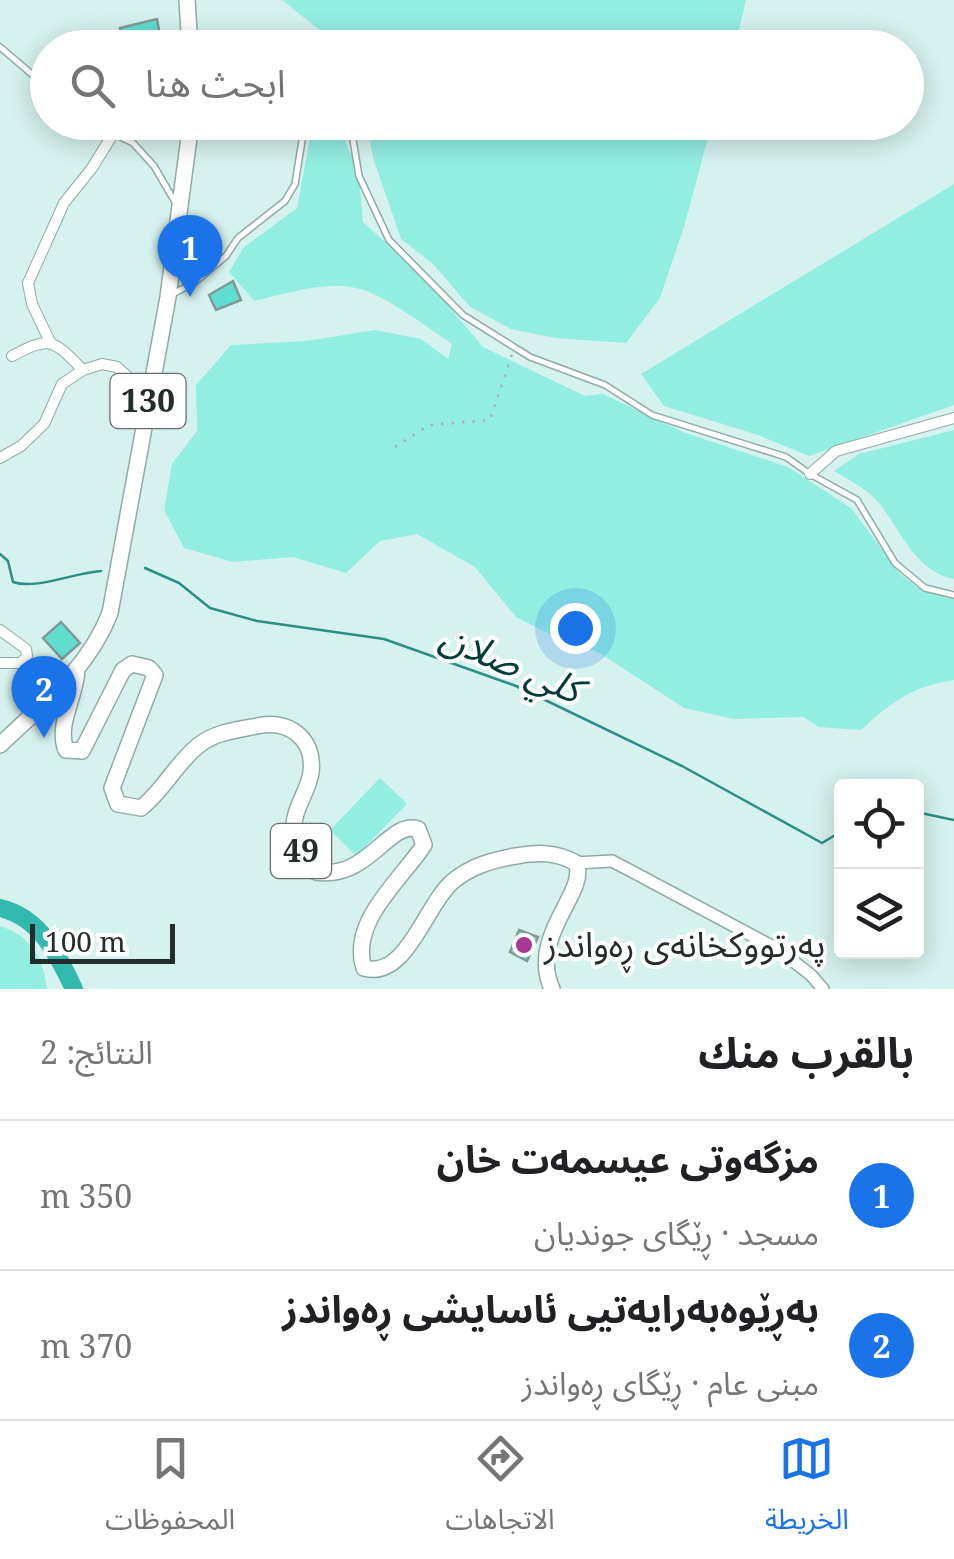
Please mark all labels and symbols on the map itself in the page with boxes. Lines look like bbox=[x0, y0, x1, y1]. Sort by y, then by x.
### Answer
pin: 1 bbox=[158, 214, 222, 297]
road number: 130 bbox=[110, 374, 186, 428]
your location bbox=[550, 603, 601, 654]
water label: كلي صلان bbox=[431, 608, 597, 722]
pin: 2 bbox=[12, 656, 76, 738]
road number: 49 bbox=[271, 824, 331, 878]
scale bar bbox=[30, 919, 175, 964]
place label: پەرتووکخانەی ڕەواندز bbox=[543, 920, 825, 973]
marker: پەرتووکخانەی ڕەواندز bbox=[513, 934, 535, 956]

